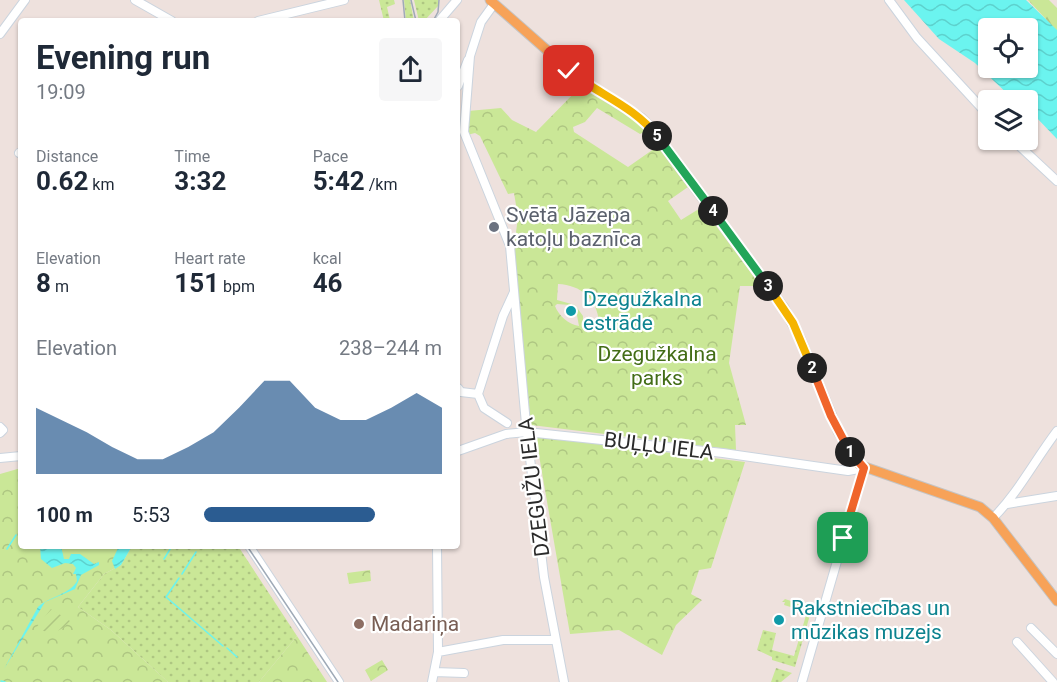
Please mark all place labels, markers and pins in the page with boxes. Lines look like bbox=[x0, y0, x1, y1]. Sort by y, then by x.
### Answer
pin bbox=[543, 45, 594, 96]
pin: 5 bbox=[642, 121, 672, 151]
pin: 4 bbox=[698, 196, 728, 226]
place label: Svētā Jāzepa katoļu baznīca bbox=[506, 203, 641, 251]
marker: Svētā Jāzepa katoļu baznīca bbox=[487, 220, 501, 234]
pin: 3 bbox=[753, 271, 783, 301]
place label: Dzegužkalna estrāde bbox=[583, 287, 702, 335]
marker: Dzegužkalna estrāde bbox=[564, 304, 578, 318]
pin: 2 bbox=[797, 353, 827, 383]
pin: 1 bbox=[835, 437, 865, 467]
pin bbox=[817, 512, 868, 563]
place label: Rakstniecības un mūzikas muzejs bbox=[791, 596, 950, 644]
place label: Madariņa bbox=[371, 612, 459, 636]
marker: Rakstniecības un mūzikas muzejs bbox=[772, 613, 786, 627]
marker: Madariņa bbox=[352, 617, 366, 631]

